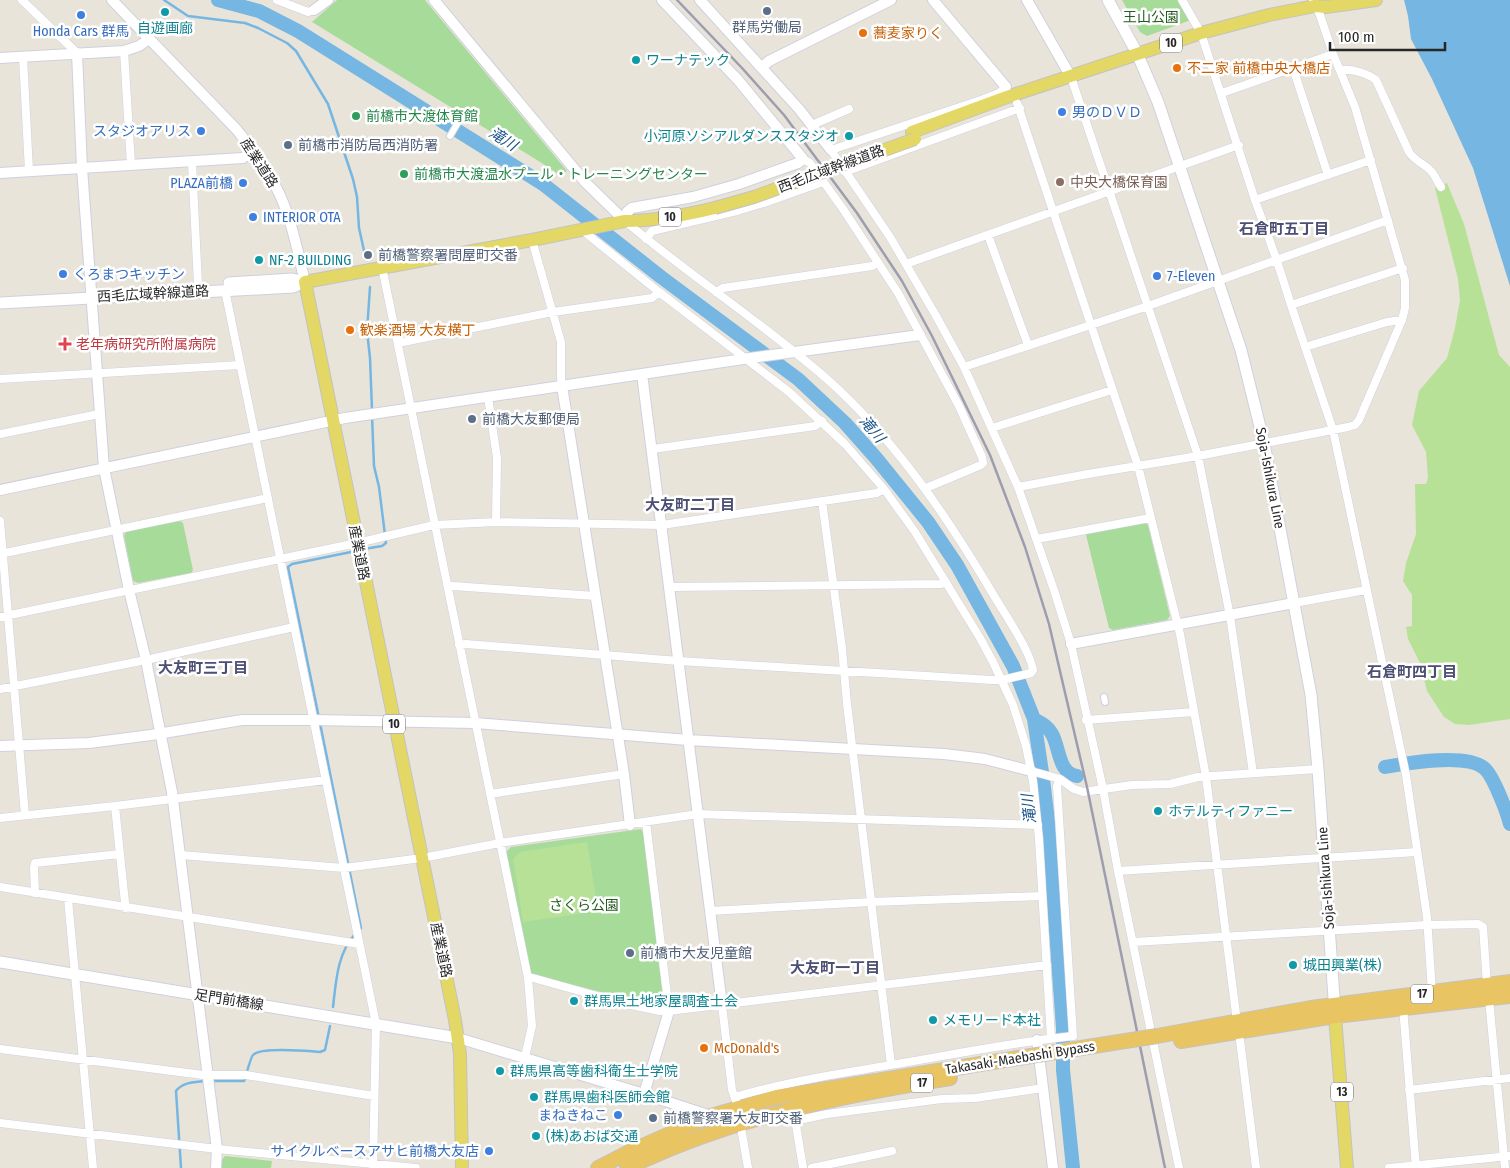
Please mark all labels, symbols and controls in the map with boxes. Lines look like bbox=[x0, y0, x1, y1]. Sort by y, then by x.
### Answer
marker: 群馬労働局 bbox=[761, 5, 773, 17]
marker: 自遊画廊 bbox=[159, 6, 171, 18]
marker: Honda Cars 群馬 bbox=[75, 9, 87, 21]
park label: 王山公園 bbox=[1123, 9, 1179, 26]
place label: 群馬労働局 bbox=[732, 19, 802, 36]
place label: 自遊画廊 bbox=[137, 20, 193, 37]
scale bar bbox=[1330, 20, 1445, 52]
place label: Honda Cars 群馬 bbox=[33, 23, 129, 40]
place label: 蕎麦家りく bbox=[873, 25, 943, 42]
marker: 蕎麦家りく bbox=[857, 27, 869, 39]
text: 100 m bbox=[1338, 28, 1375, 46]
road number: 10 bbox=[1160, 34, 1182, 52]
place label: ワーナテック bbox=[646, 52, 730, 69]
marker: ワーナテック bbox=[630, 54, 642, 66]
place label: 不二家 前橋中央大橋店 bbox=[1187, 60, 1330, 77]
marker: 不二家 前橋中央大橋店 bbox=[1171, 62, 1183, 74]
place label: 男のＤＶＤ bbox=[1072, 104, 1142, 121]
marker: 男のＤＶＤ bbox=[1056, 106, 1068, 118]
place label: 前橋市大渡体育館 bbox=[366, 108, 478, 125]
marker: 前橋市大渡体育館 bbox=[350, 110, 362, 122]
place label: スタジオアリス bbox=[93, 123, 191, 140]
water label: 滝川 bbox=[486, 123, 522, 156]
marker: スタジオアリス bbox=[195, 125, 207, 137]
place label: 小河原ソシアルダンススタジオ bbox=[643, 128, 839, 145]
marker: 小河原ソシアルダンススタジオ bbox=[843, 130, 855, 142]
street label: 産業道路 bbox=[237, 135, 281, 191]
place label: 前橋市消防局西消防署 bbox=[298, 137, 438, 154]
marker: 前橋市消防局西消防署 bbox=[282, 139, 294, 151]
street label: 西毛広域幹線道路 bbox=[775, 142, 887, 196]
place label: 前橋市大渡温水プール・トレーニングセンター bbox=[414, 166, 708, 183]
marker: 前橋市大渡温水プール・トレーニングセンター bbox=[398, 168, 410, 180]
place label: 中央大橋保育園 bbox=[1070, 174, 1168, 191]
place label: PLAZA前橋 bbox=[170, 175, 233, 192]
marker: 中央大橋保育園 bbox=[1054, 176, 1066, 188]
marker: PLAZA前橋 bbox=[237, 177, 249, 189]
road number: 10 bbox=[659, 208, 681, 226]
place label: INTERIOR OTA bbox=[263, 209, 341, 226]
marker: INTERIOR OTA bbox=[247, 211, 259, 223]
district label: 石倉町五丁目 bbox=[1239, 220, 1329, 238]
place label: 前橋警察署問屋町交番 bbox=[378, 247, 518, 264]
marker: 前橋警察署問屋町交番 bbox=[362, 249, 374, 261]
place label: NF-2 BUILDING bbox=[269, 252, 351, 269]
marker: NF-2 BUILDING bbox=[253, 254, 265, 266]
place label: くろまつキッチン bbox=[73, 266, 185, 283]
marker: くろまつキッチン bbox=[57, 268, 69, 280]
place label: 7-Eleven bbox=[1167, 268, 1215, 285]
marker: 7-Eleven bbox=[1151, 270, 1163, 282]
street label: 西毛広域幹線道路 bbox=[97, 283, 209, 305]
place label: 歓楽酒場 大友横丁 bbox=[360, 322, 475, 339]
marker: 歓楽酒場 大友横丁 bbox=[344, 324, 356, 336]
place label: 老年病研究所附属病院 bbox=[76, 336, 216, 353]
marker: 老年病研究所附属病院 bbox=[58, 337, 72, 351]
place label: 前橋大友郵便局 bbox=[482, 411, 580, 428]
water label: 滝川 bbox=[855, 412, 890, 448]
marker: 前橋大友郵便局 bbox=[466, 413, 478, 425]
street label: Soja-Ishikura Line bbox=[1252, 426, 1288, 530]
district label: 大友町二丁目 bbox=[645, 496, 735, 514]
street label: 産業道路 bbox=[345, 524, 373, 582]
district label: 大友町三丁目 bbox=[158, 659, 248, 677]
district label: 石倉町四丁目 bbox=[1367, 663, 1457, 681]
road number: 10 bbox=[383, 714, 405, 734]
water label: 滝川 bbox=[1018, 791, 1040, 825]
place label: ホテルティファニー bbox=[1168, 803, 1293, 820]
marker: ホテルティファニー bbox=[1152, 805, 1164, 817]
street label: Soja-Ishikura Line bbox=[1314, 826, 1338, 930]
park label: さくら公園 bbox=[549, 897, 619, 914]
street label: 産業道路 bbox=[427, 921, 455, 979]
place label: 前橋市大友児童館 bbox=[640, 945, 752, 962]
marker: 前橋市大友児童館 bbox=[624, 947, 636, 959]
place label: 城田興業(株) bbox=[1303, 957, 1381, 974]
district label: 大友町一丁目 bbox=[790, 959, 880, 977]
marker: 城田興業(株) bbox=[1287, 959, 1299, 971]
road number: 17 bbox=[1411, 984, 1433, 1004]
street label: 足門前橋線 bbox=[193, 986, 265, 1014]
place label: 群馬県土地家屋調査士会 bbox=[584, 993, 738, 1010]
marker: 群馬県土地家屋調査士会 bbox=[568, 995, 580, 1007]
place label: メモリード本社 bbox=[943, 1012, 1041, 1029]
marker: メモリード本社 bbox=[927, 1014, 939, 1026]
street label: Takasaki-Maebashi Bypass bbox=[944, 1038, 1096, 1078]
place label: McDonald's bbox=[714, 1040, 779, 1057]
marker: McDonald's bbox=[698, 1042, 710, 1054]
place label: 群馬県高等歯科衛生士学院 bbox=[510, 1063, 678, 1080]
marker: 群馬県高等歯科衛生士学院 bbox=[494, 1065, 506, 1077]
road number: 17 bbox=[911, 1074, 933, 1092]
road number: 13 bbox=[1331, 1082, 1353, 1102]
place label: 群馬県歯科医師会館 bbox=[544, 1089, 670, 1106]
marker: 群馬県歯科医師会館 bbox=[528, 1091, 540, 1103]
place label: まねきねこ bbox=[538, 1107, 608, 1124]
marker: まねきねこ bbox=[612, 1109, 624, 1121]
place label: 前橋警察署大友町交番 bbox=[663, 1110, 803, 1127]
marker: 前橋警察署大友町交番 bbox=[647, 1112, 659, 1124]
place label: (株)あおば交通 bbox=[546, 1128, 638, 1145]
marker: (株)あおば交通 bbox=[530, 1130, 542, 1142]
place label: サイクルベースアサヒ前橋大友店 bbox=[270, 1143, 479, 1160]
marker: サイクルベースアサヒ前橋大友店 bbox=[483, 1145, 495, 1157]

